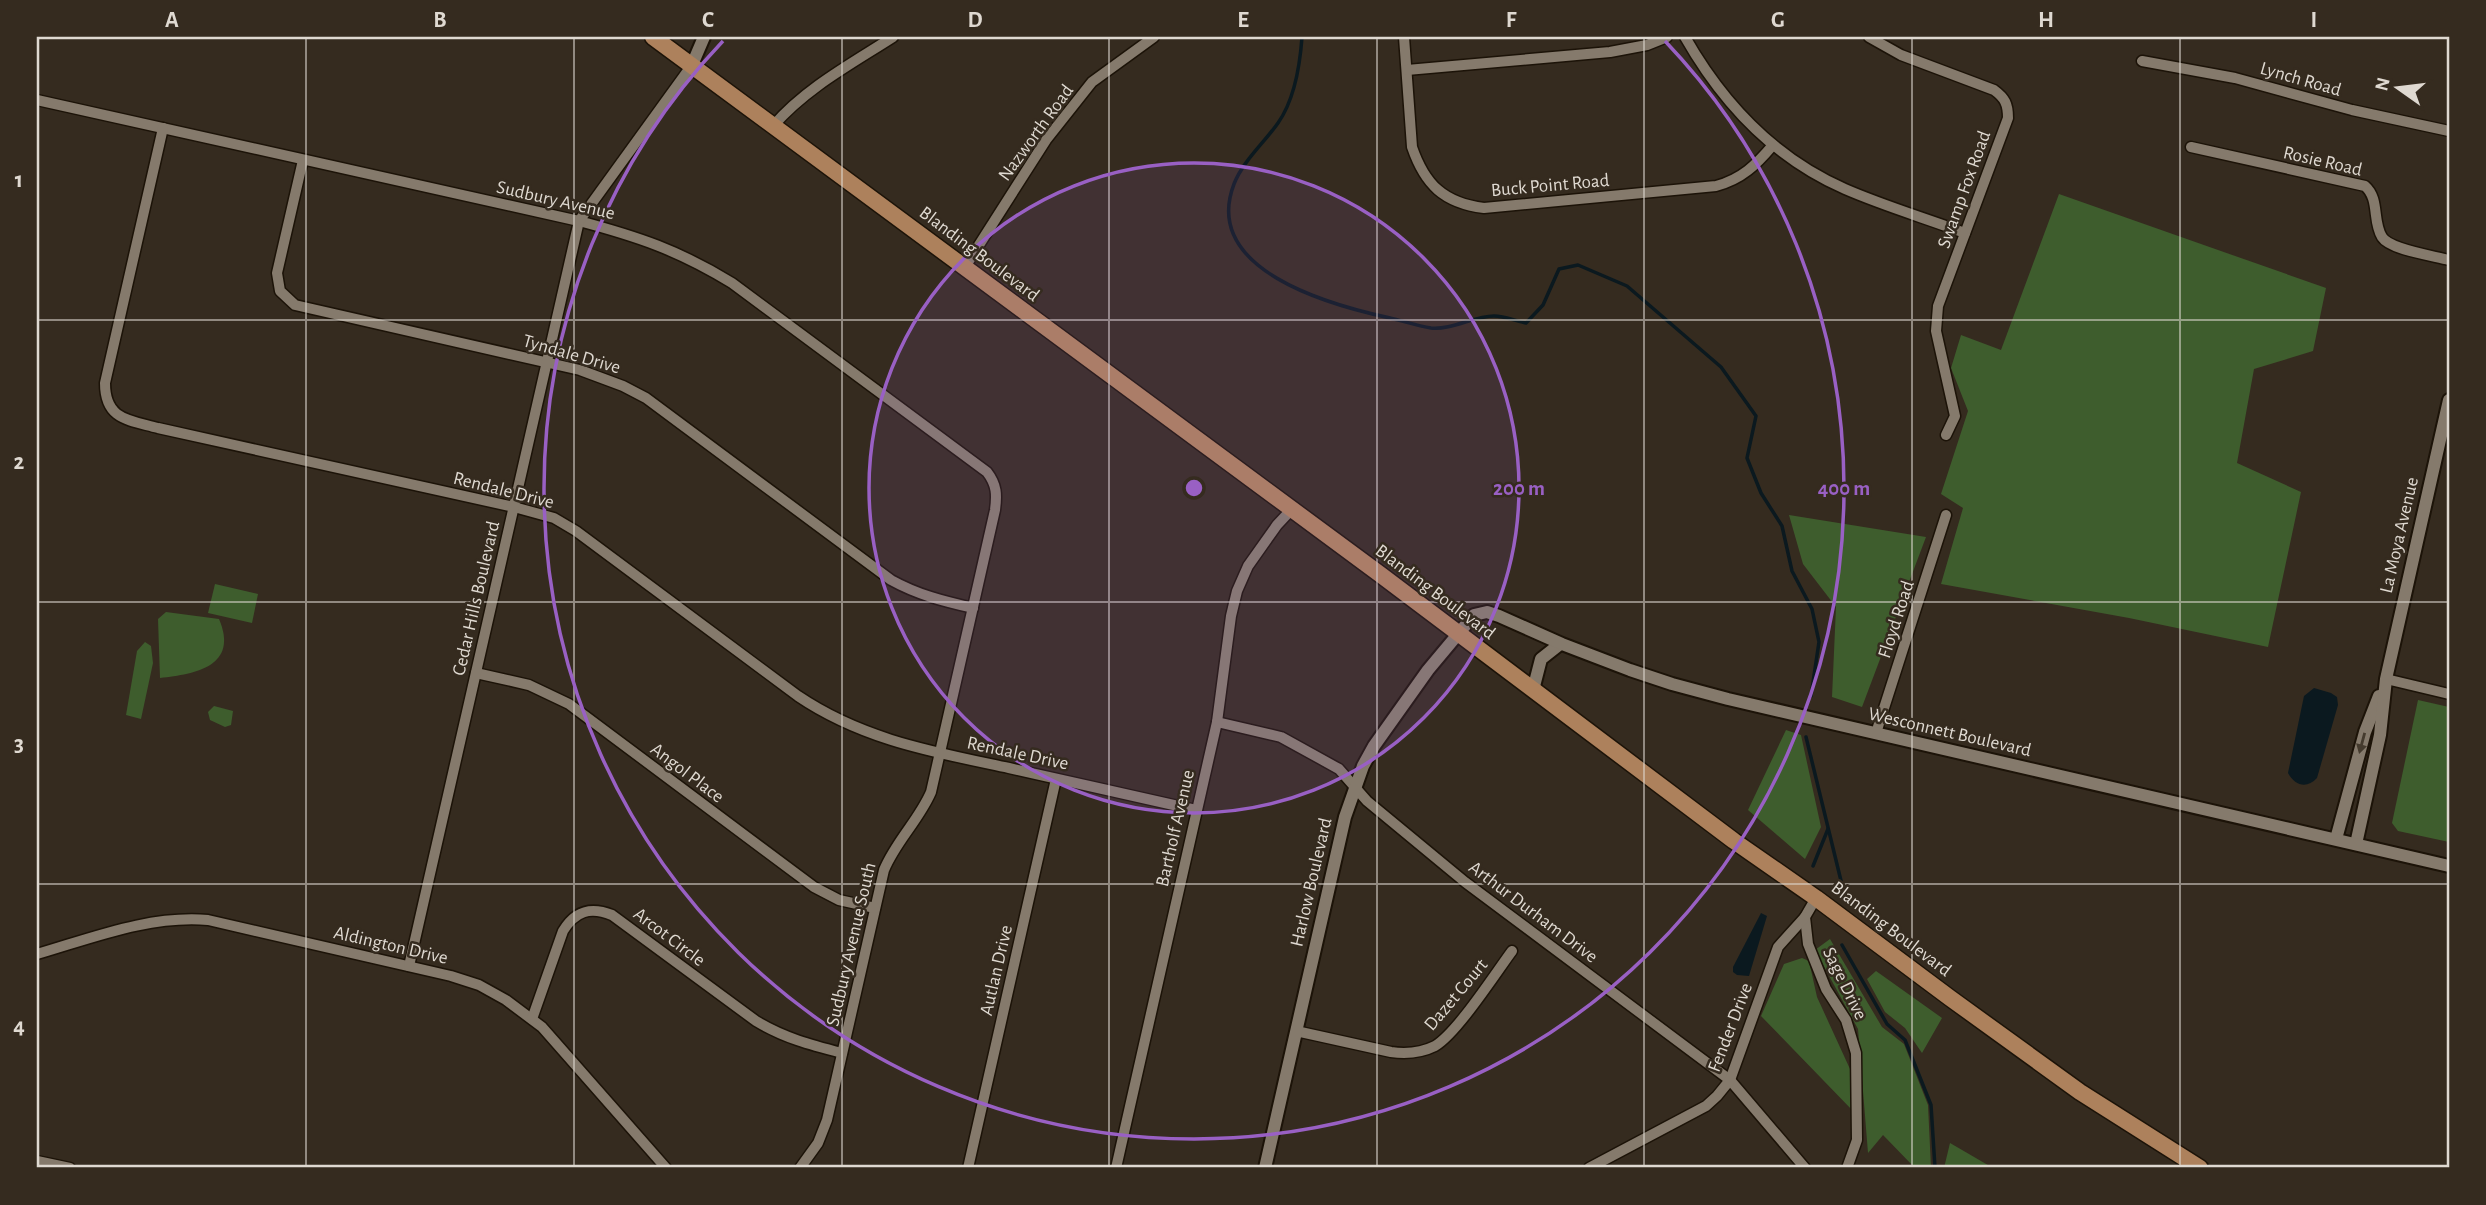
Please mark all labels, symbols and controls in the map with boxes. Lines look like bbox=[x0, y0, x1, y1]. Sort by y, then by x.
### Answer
text: A bbox=[165, 9, 179, 32]
text: B bbox=[433, 9, 447, 32]
text: C bbox=[702, 9, 714, 32]
text: D bbox=[967, 9, 983, 32]
text: E bbox=[1237, 9, 1249, 32]
text: F bbox=[1506, 9, 1517, 32]
text: G bbox=[1771, 9, 1785, 32]
text: H bbox=[2038, 9, 2054, 32]
text: I bbox=[2311, 9, 2317, 32]
north arrow bbox=[2364, 52, 2434, 122]
street label: Lynch Road bbox=[2258, 59, 2343, 100]
text: N bbox=[2372, 76, 2394, 93]
street label: Nazworth Road bbox=[995, 81, 1077, 185]
street label: Swamp Fox Road bbox=[1934, 128, 1995, 251]
street label: Rosie Road bbox=[2281, 143, 2364, 180]
text: 1 bbox=[15, 169, 23, 192]
street label: Buck Point Road bbox=[1490, 171, 1610, 200]
street label: Sudbury Avenue bbox=[495, 178, 617, 223]
street label: Blanding Boulevard bbox=[916, 203, 1043, 305]
street label: Tyndale Drive bbox=[521, 331, 623, 377]
text: 2 bbox=[14, 451, 25, 474]
street label: Rendale Drive bbox=[451, 469, 556, 512]
street label: La Moya Avenue bbox=[2377, 475, 2422, 595]
centre of rings bbox=[1182, 476, 1206, 500]
text: 200 m bbox=[1493, 478, 1545, 499]
text: 400 m bbox=[1818, 478, 1870, 499]
street label: Cedar Hills Boulevard bbox=[449, 519, 504, 677]
street label: Blanding Boulevard bbox=[1372, 541, 1499, 643]
street label: Floyd Road bbox=[1875, 578, 1918, 661]
street label: Wesconnett Boulevard bbox=[1866, 704, 2033, 760]
one-way arrow bbox=[2356, 732, 2367, 754]
text: 3 bbox=[14, 733, 24, 756]
street label: Rendale Drive bbox=[965, 733, 1070, 773]
street label: Angol Place bbox=[647, 740, 727, 807]
street label: Bartholf Avenue bbox=[1153, 768, 1198, 889]
street label: Harlow Boulevard bbox=[1287, 816, 1336, 949]
street label: Arthur Durham Drive bbox=[1465, 858, 1601, 967]
street label: Sudbury Avenue South bbox=[823, 861, 880, 1028]
street label: Blanding Boulevard bbox=[1828, 878, 1955, 980]
street label: Arcot Circle bbox=[630, 904, 708, 970]
street label: Aldington Drive bbox=[332, 923, 450, 968]
street label: Autlan Drive bbox=[977, 923, 1016, 1017]
street label: Sage Drive bbox=[1819, 944, 1870, 1023]
street label: Dazet Court bbox=[1421, 955, 1491, 1034]
street label: Fender Drive bbox=[1705, 980, 1756, 1075]
text: 4 bbox=[13, 1015, 25, 1038]

